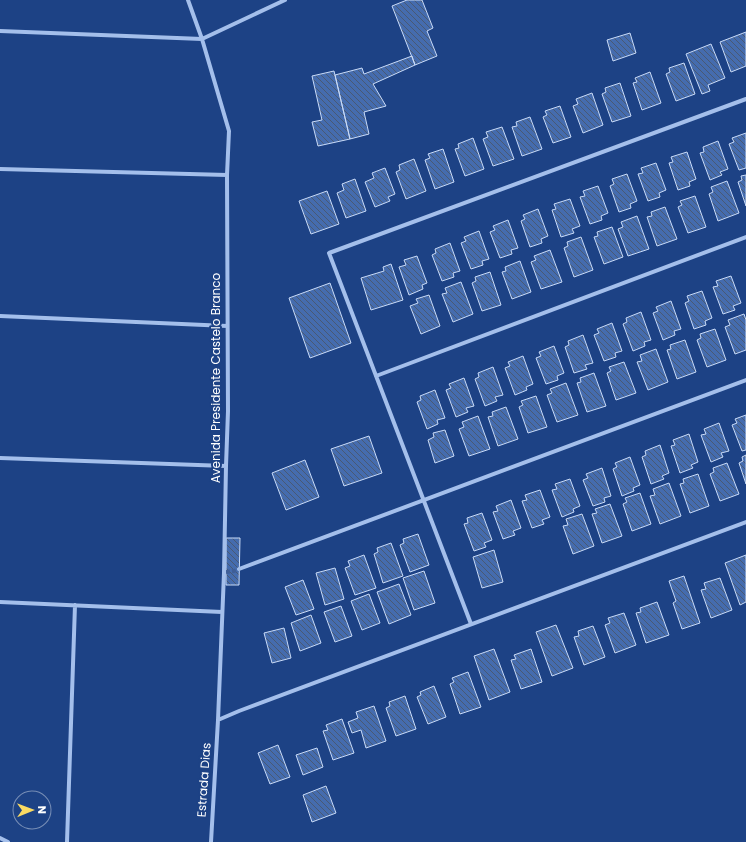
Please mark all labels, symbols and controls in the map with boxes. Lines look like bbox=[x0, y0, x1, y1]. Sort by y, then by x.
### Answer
street label: Avenida Presidente Castelo Branco bbox=[207, 272, 224, 483]
street label: Estrada Dias bbox=[192, 742, 215, 818]
north arrow bbox=[12, 790, 52, 830]
text: N bbox=[34, 806, 50, 814]

